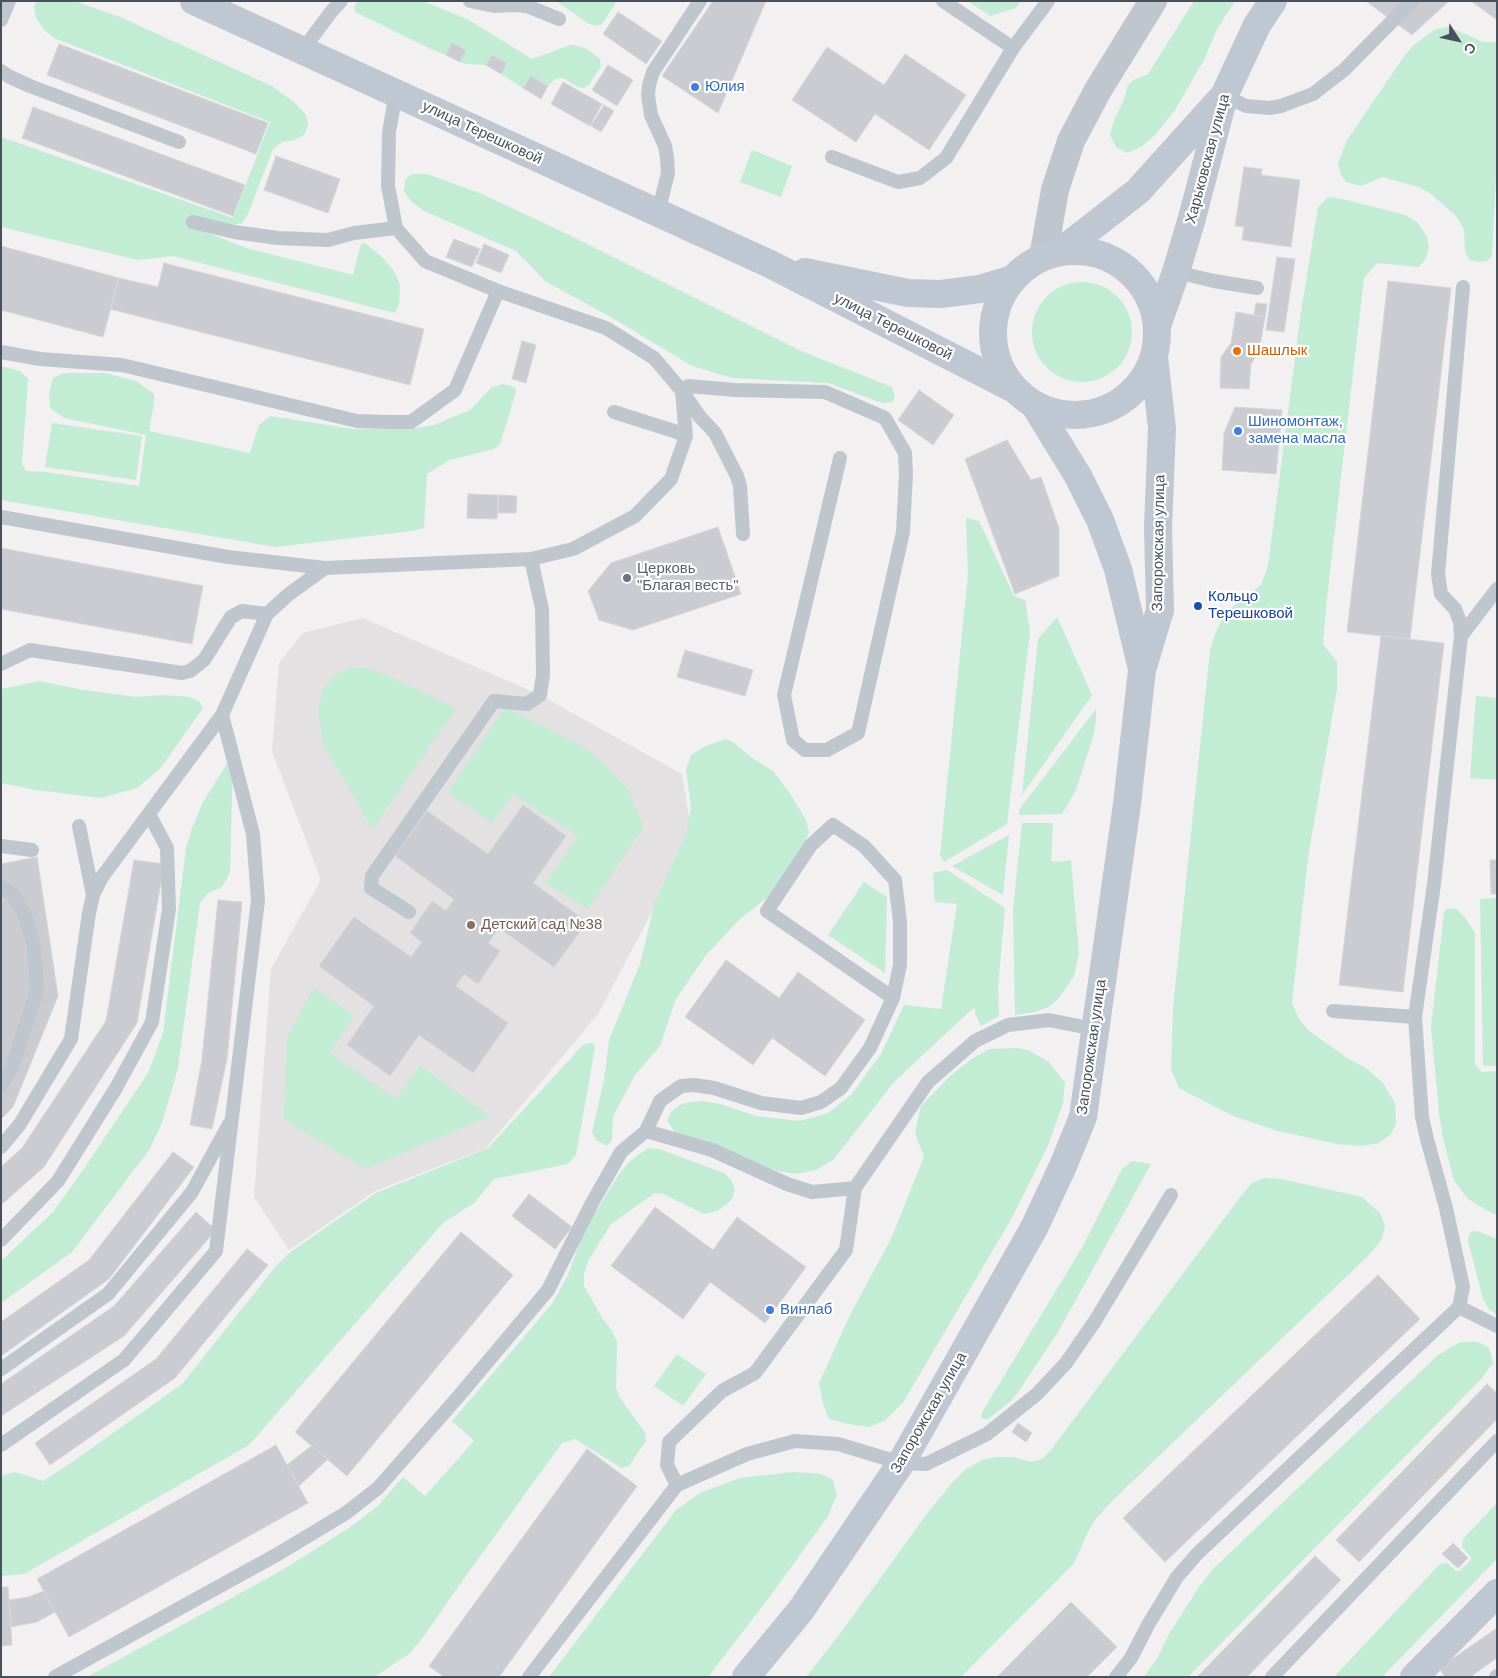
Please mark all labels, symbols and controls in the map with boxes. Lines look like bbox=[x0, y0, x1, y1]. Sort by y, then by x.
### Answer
north arrow bbox=[1433, 15, 1483, 65]
text: С bbox=[1461, 40, 1480, 57]
place label: Юлия bbox=[705, 78, 745, 96]
marker: Юлия bbox=[689, 81, 701, 93]
street label: Харьковская улица bbox=[1182, 92, 1234, 226]
street label: улица Терешковой bbox=[419, 97, 545, 169]
street label: улица Терешковой bbox=[831, 289, 955, 365]
place label: Шашлык bbox=[1247, 342, 1307, 360]
marker: Шашлык bbox=[1231, 345, 1243, 357]
place label: Шиномонтаж, замена масла bbox=[1248, 413, 1346, 448]
marker: Шиномонтаж, замена масла bbox=[1232, 425, 1244, 437]
street label: Запорожская улица bbox=[1149, 475, 1169, 611]
place label: Церковь "Благая весть" bbox=[637, 560, 739, 595]
marker: Церковь "Благая весть" bbox=[621, 572, 633, 584]
place label: Кольцо Терешковой bbox=[1208, 588, 1293, 623]
marker: Кольцо Терешковой bbox=[1192, 600, 1204, 612]
place label: Детский сад №38 bbox=[481, 916, 602, 934]
marker: Детский сад №38 bbox=[465, 919, 477, 931]
street label: Запорожская улица bbox=[1074, 978, 1110, 1116]
place label: Винлаб bbox=[780, 1301, 832, 1319]
marker: Винлаб bbox=[764, 1304, 776, 1316]
street label: Запорожская улица bbox=[887, 1349, 971, 1477]

